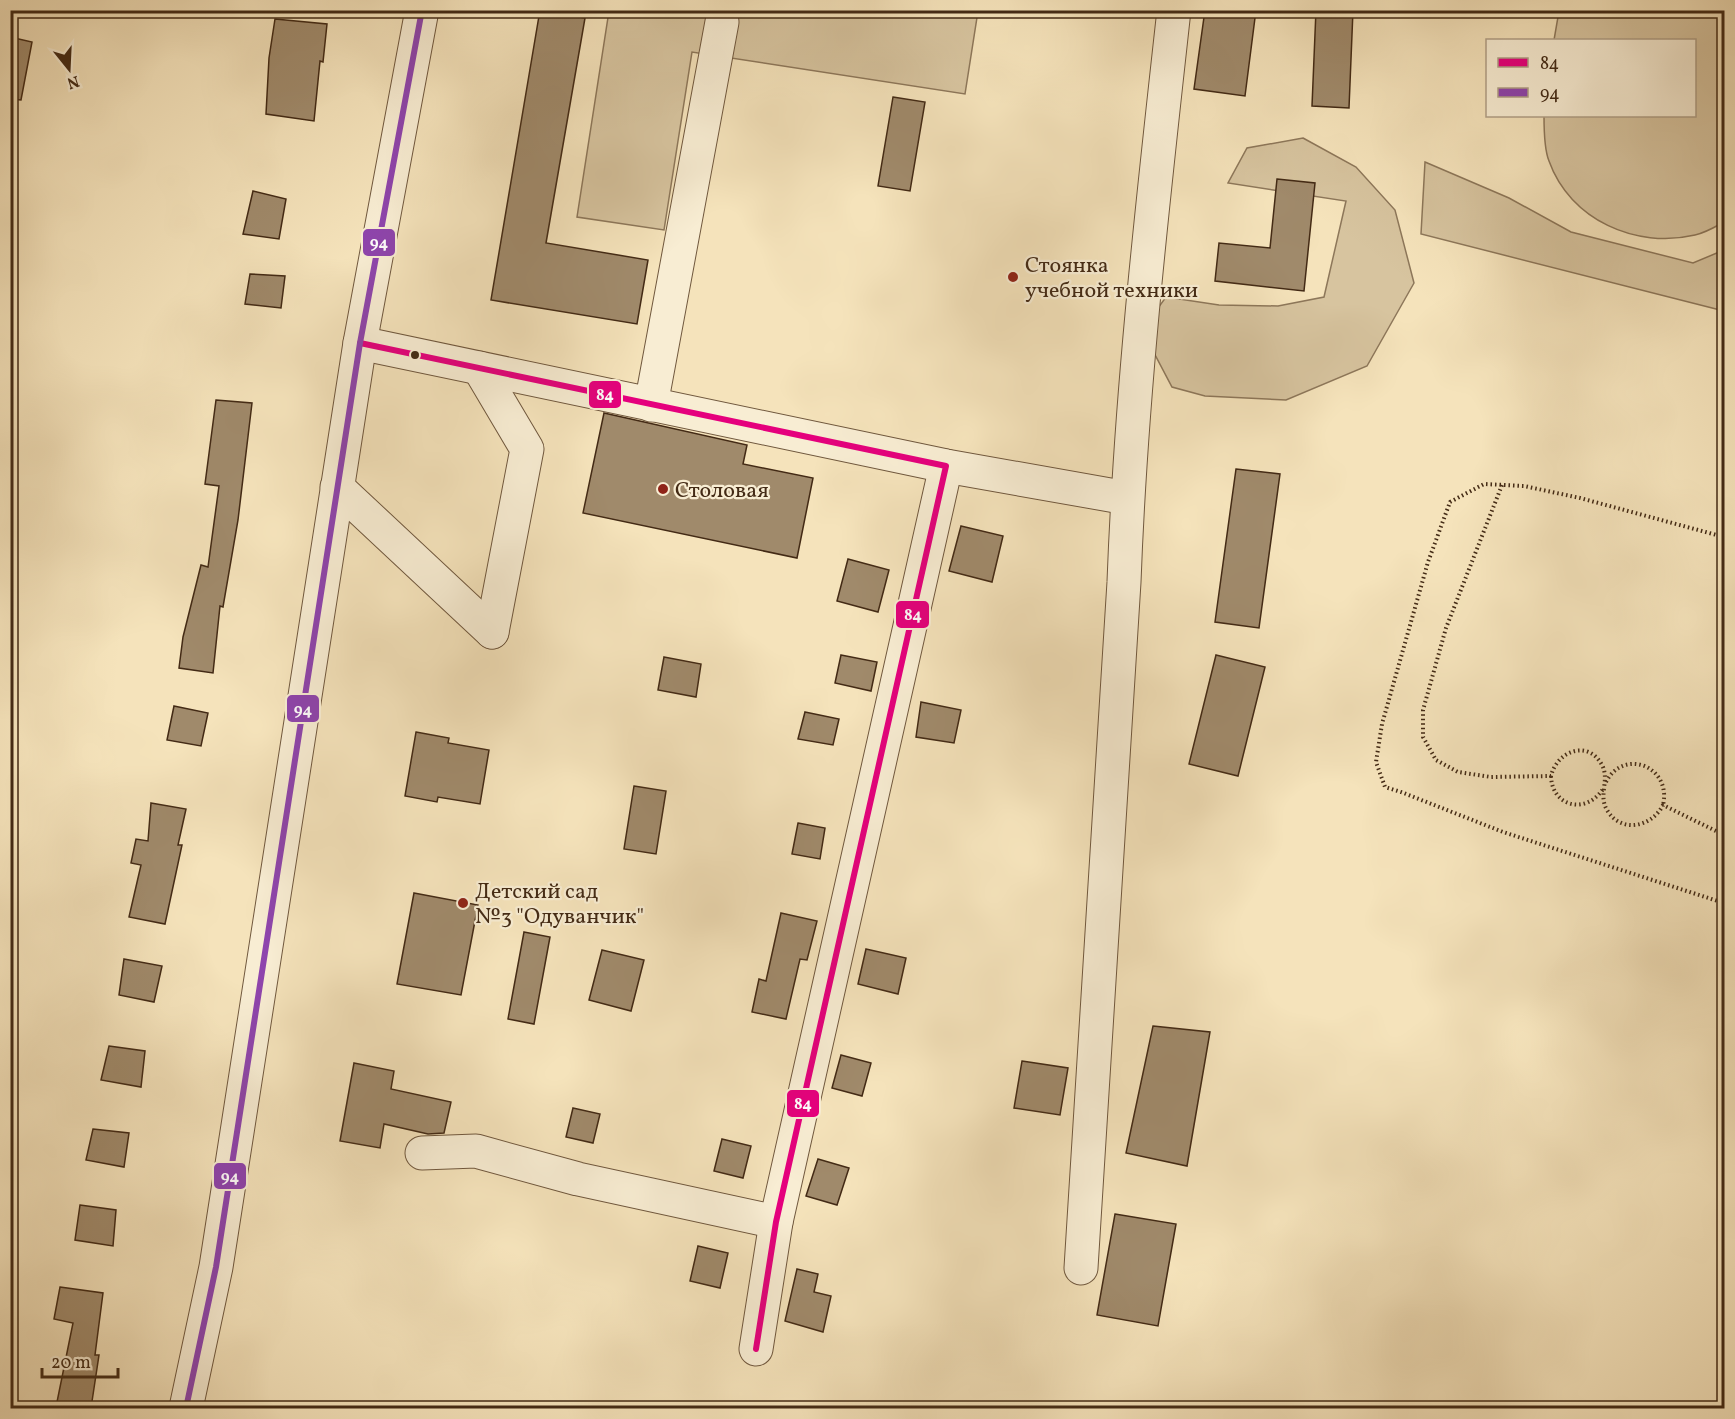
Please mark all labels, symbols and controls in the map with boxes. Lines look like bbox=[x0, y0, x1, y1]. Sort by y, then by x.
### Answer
north arrow bbox=[39, 39, 99, 99]
legend bbox=[1486, 39, 1696, 117]
text: 84 bbox=[1540, 52, 1559, 77]
text: N bbox=[64, 69, 82, 94]
text: 94 bbox=[1540, 82, 1560, 107]
line badge: 94 bbox=[362, 228, 396, 257]
text: 94 bbox=[370, 233, 388, 255]
place label: Стоянка учебной техники bbox=[1025, 251, 1198, 307]
marker: Стоянка учебной техники bbox=[1006, 270, 1020, 284]
unlabelled marker bbox=[409, 349, 421, 361]
line badge: 84 bbox=[588, 380, 622, 409]
text: 84 bbox=[596, 385, 614, 407]
place label: Столовая bbox=[675, 476, 769, 507]
marker: Столовая bbox=[656, 482, 670, 496]
line badge: 84 bbox=[895, 600, 930, 629]
text: 84 bbox=[904, 605, 922, 627]
line badge: 94 bbox=[286, 694, 320, 723]
text: 94 bbox=[294, 700, 312, 722]
place label: Детский сад №3 "Одуванчик" bbox=[475, 877, 644, 933]
marker: Детский сад №3 "Одуванчик" bbox=[456, 896, 470, 910]
line badge: 84 bbox=[786, 1089, 820, 1118]
text: 84 bbox=[794, 1094, 812, 1116]
line badge: 94 bbox=[213, 1162, 247, 1190]
text: 94 bbox=[221, 1167, 239, 1189]
scale bar bbox=[42, 1341, 118, 1379]
text: 20 m bbox=[51, 1351, 91, 1376]

